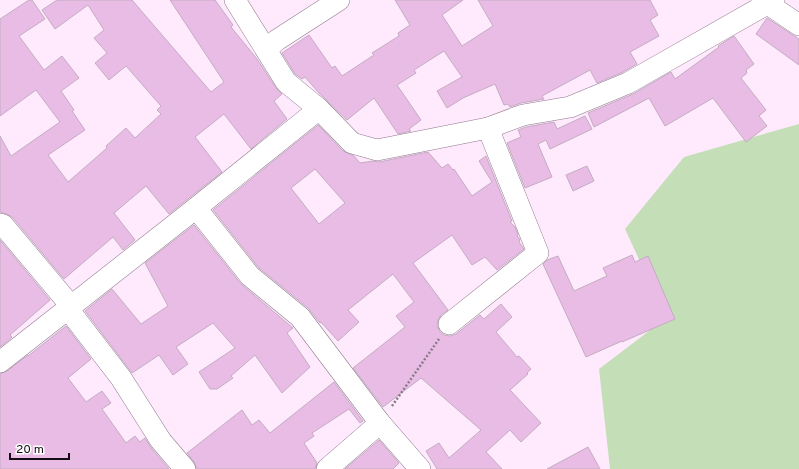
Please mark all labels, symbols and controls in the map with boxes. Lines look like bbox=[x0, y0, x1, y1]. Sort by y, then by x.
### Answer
scale bar bbox=[10, 435, 69, 461]
text: 20 m bbox=[16, 442, 44, 458]

